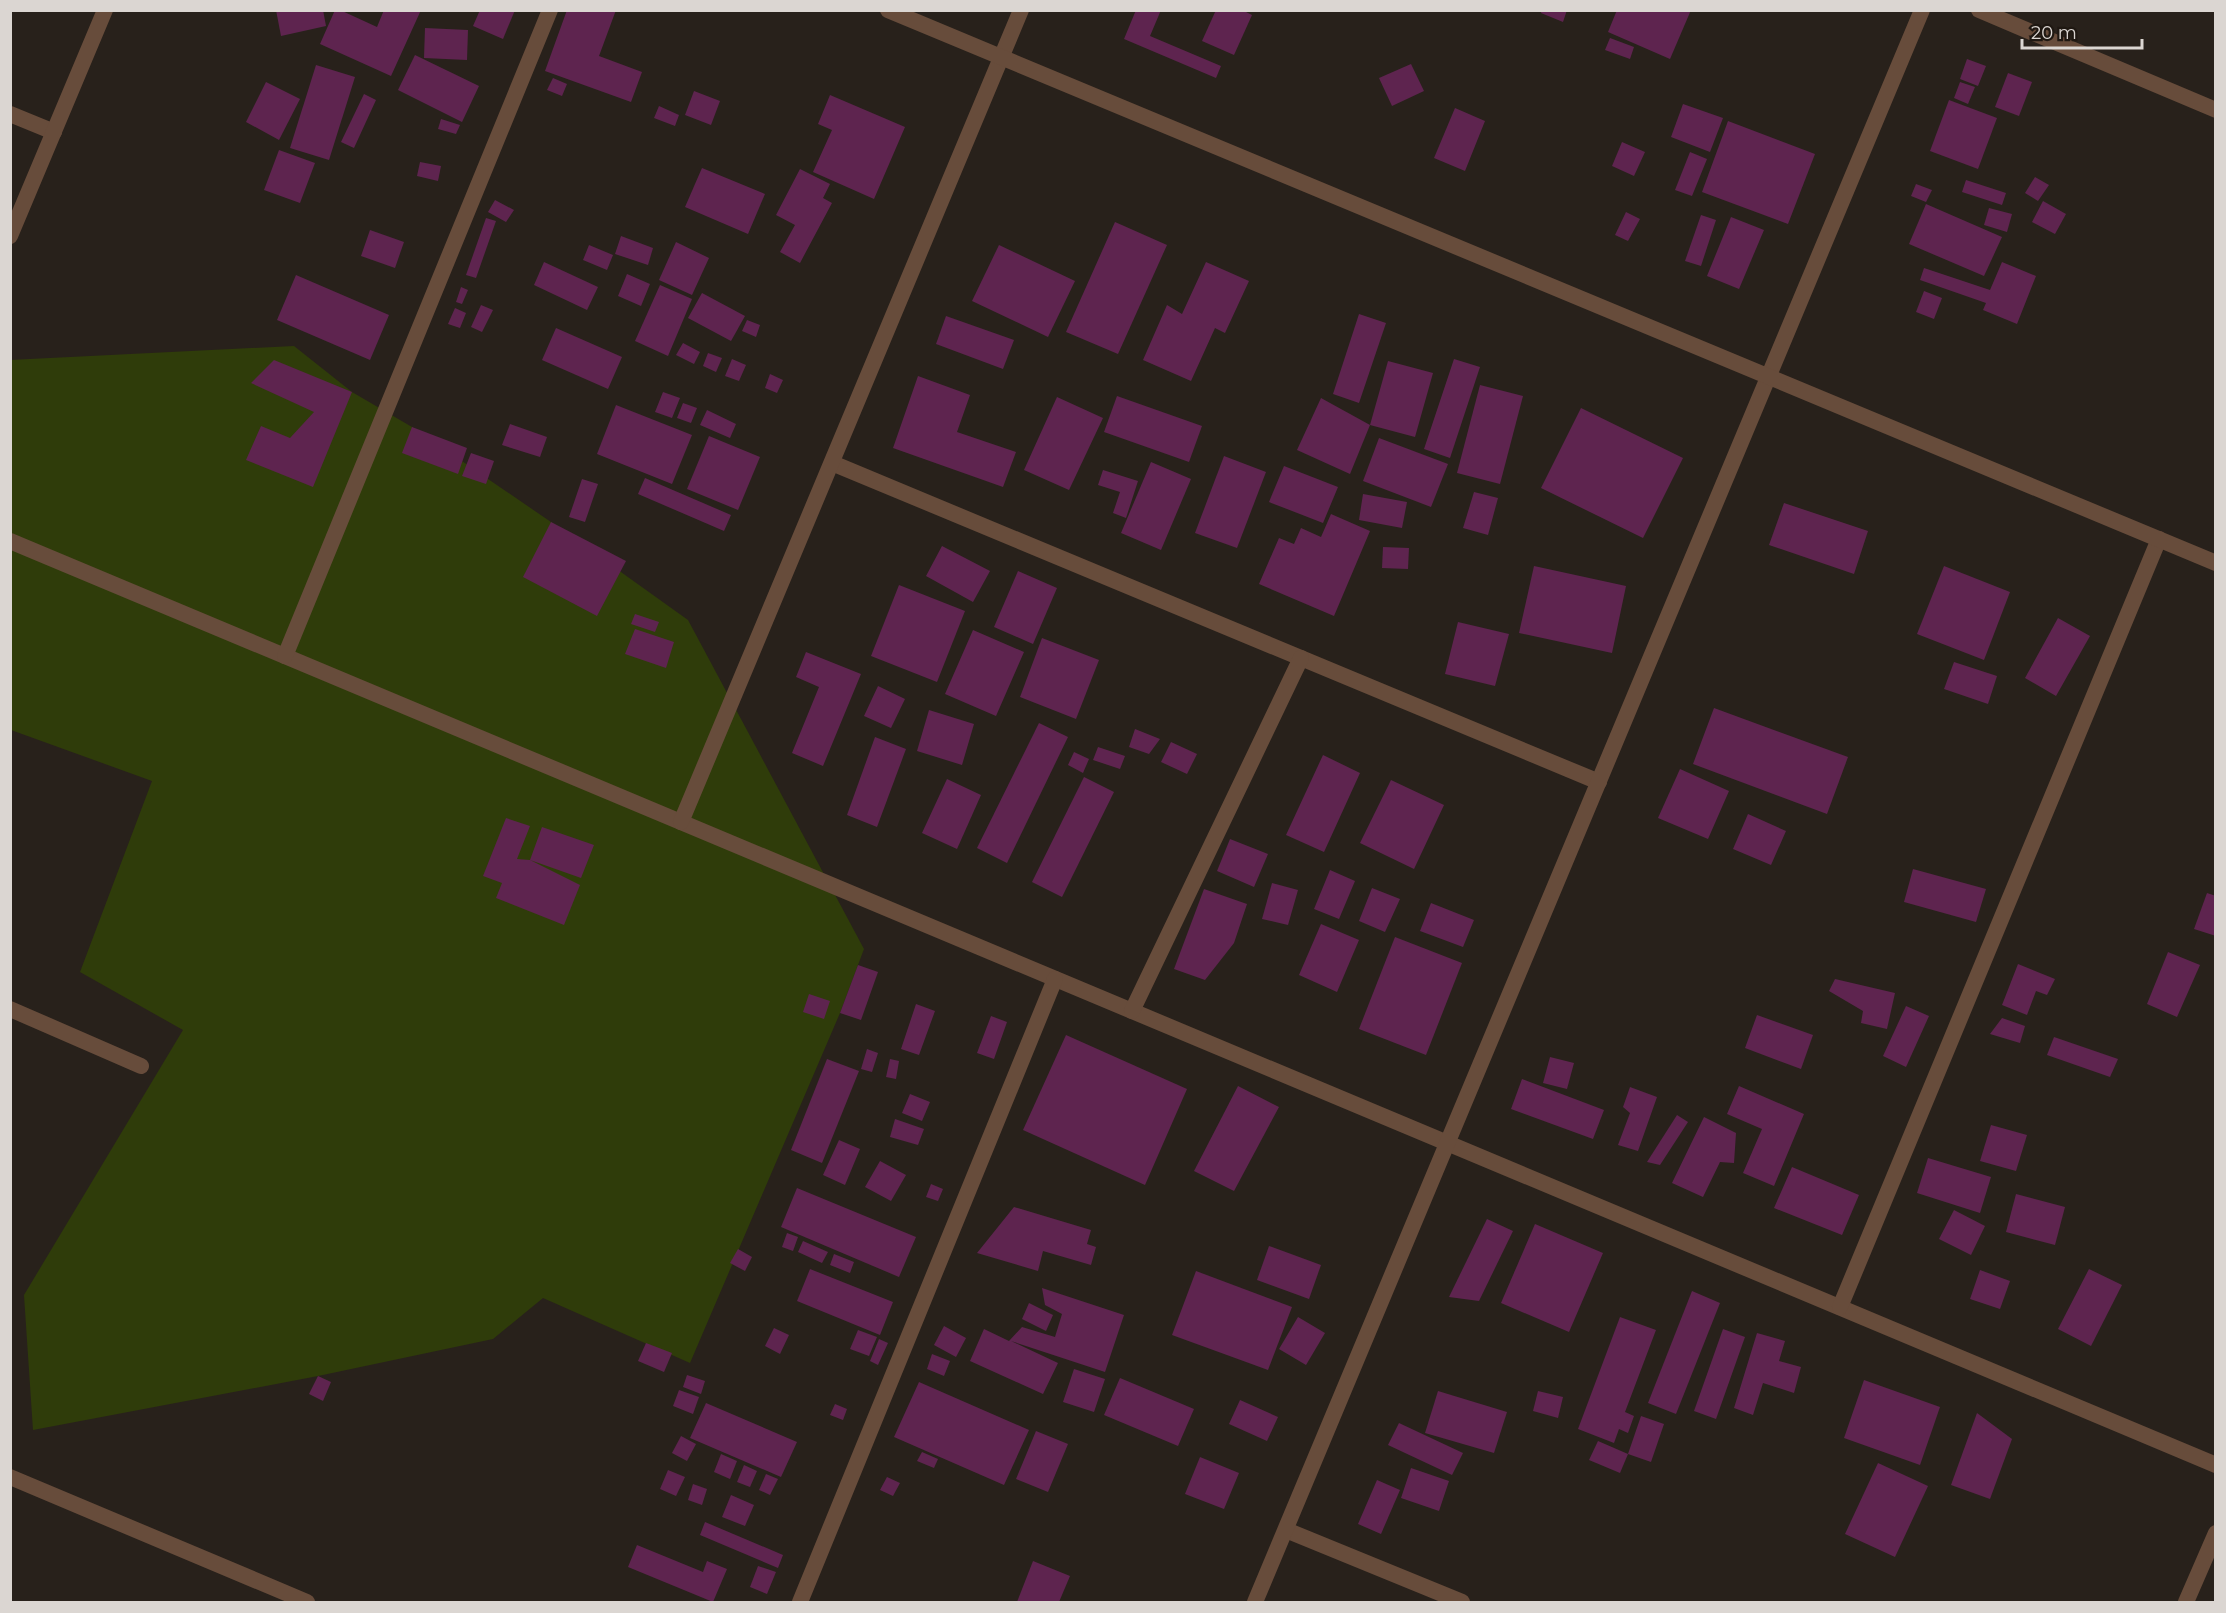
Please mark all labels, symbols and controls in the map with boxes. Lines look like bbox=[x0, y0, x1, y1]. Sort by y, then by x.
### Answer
scale bar bbox=[2022, 12, 2142, 50]
text: 20 m bbox=[2031, 22, 2077, 44]

